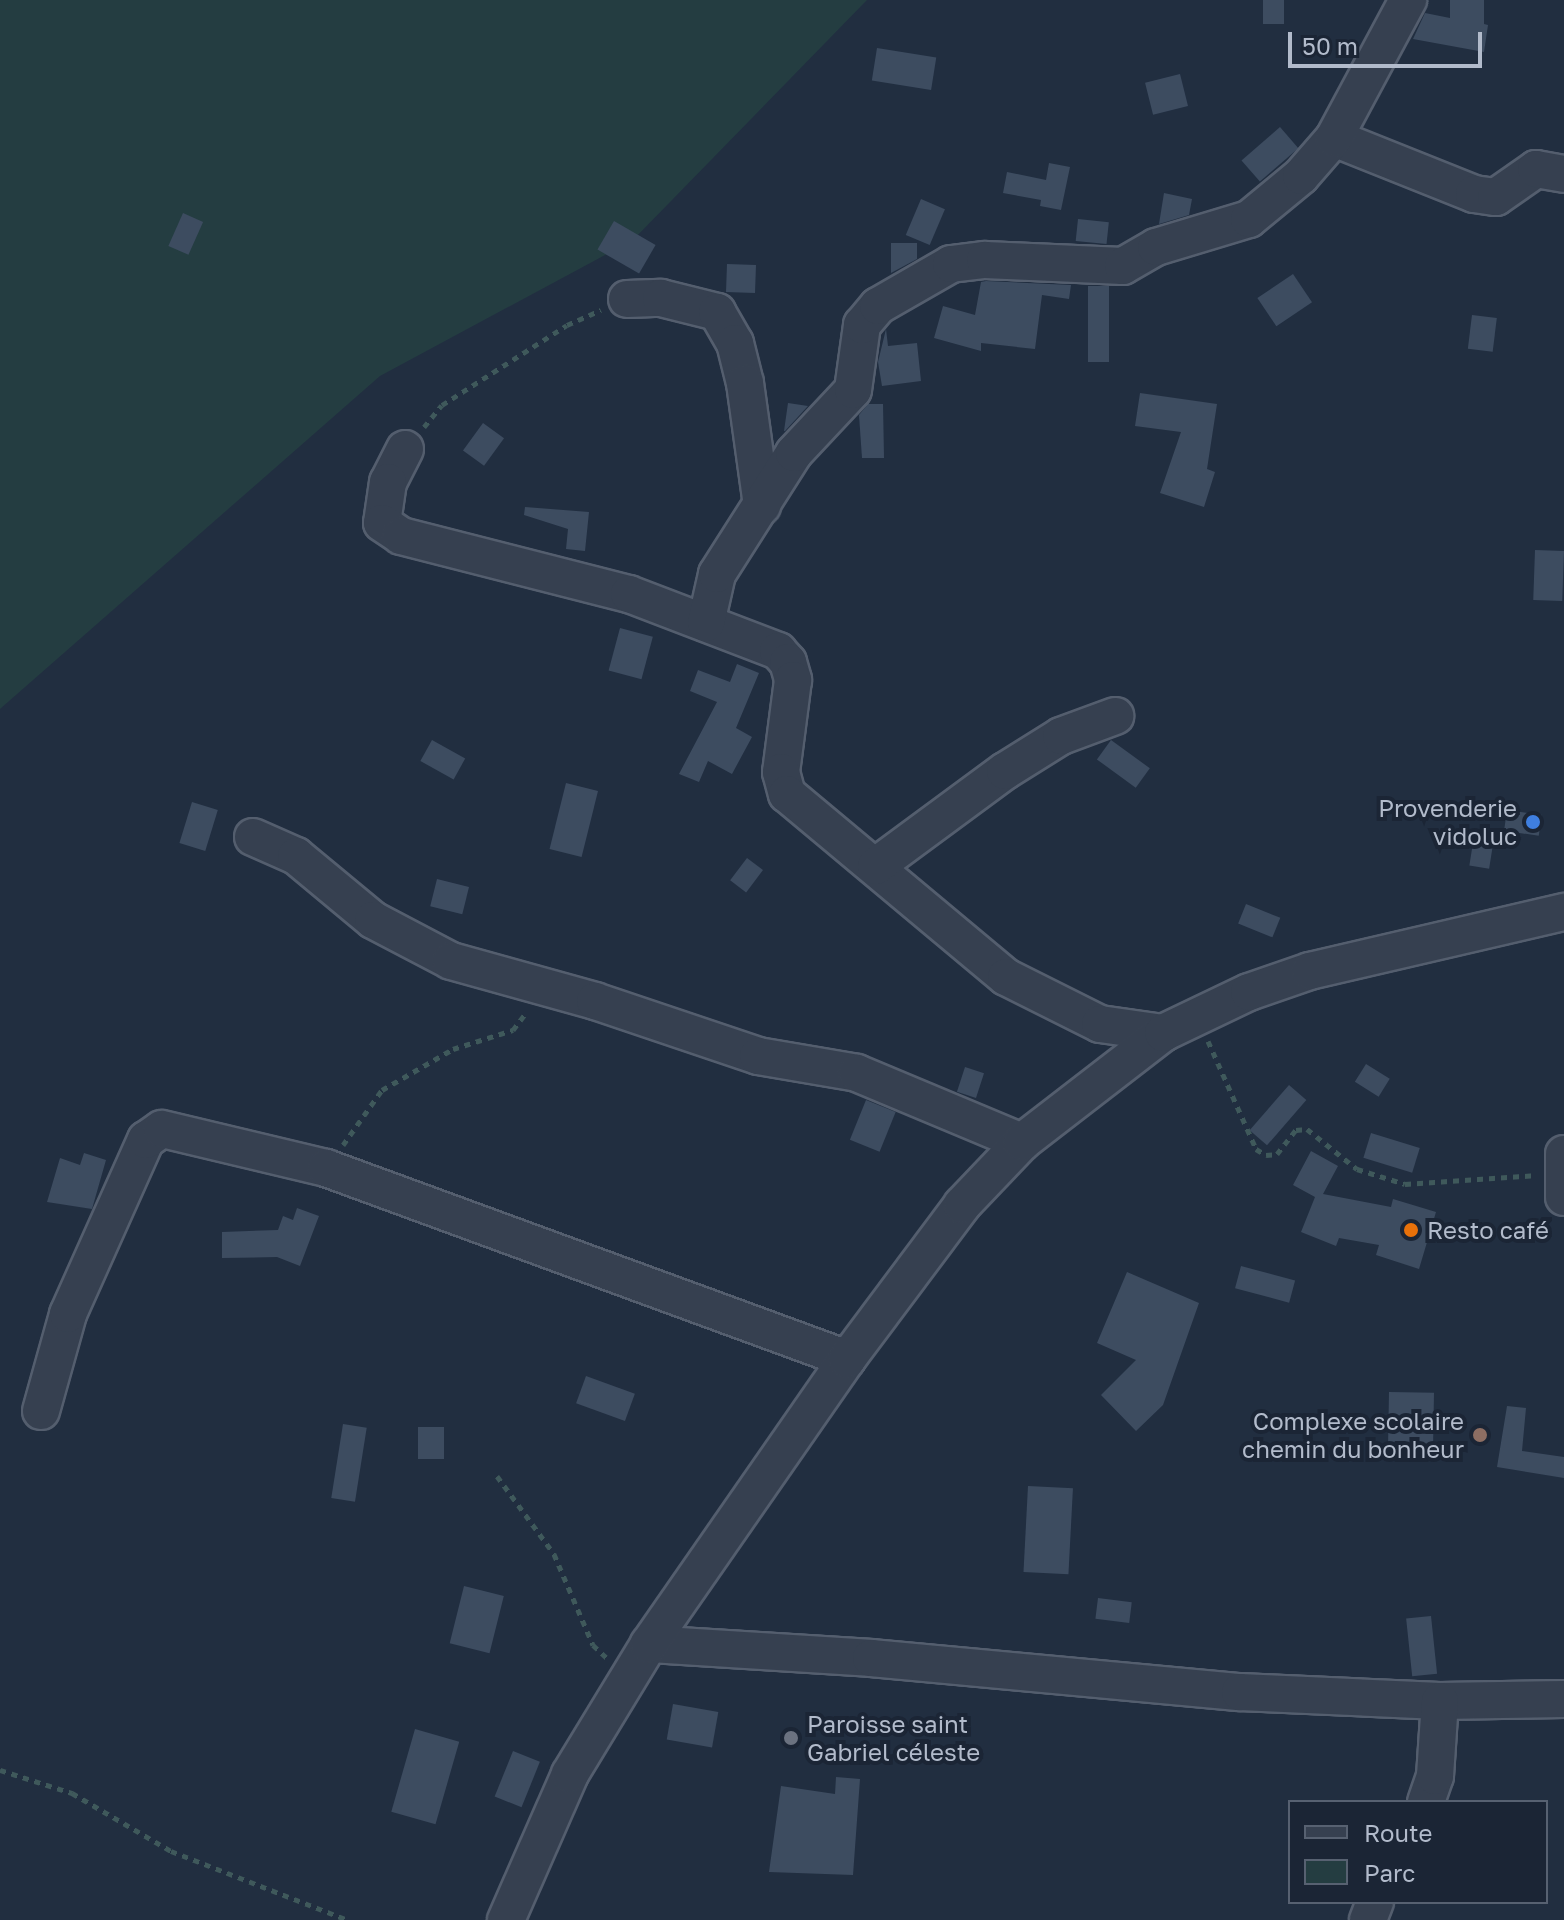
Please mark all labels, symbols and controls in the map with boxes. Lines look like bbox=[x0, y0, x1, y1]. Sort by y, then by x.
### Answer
scale bar bbox=[1292, 16, 1486, 66]
text: 50 m bbox=[1302, 31, 1358, 60]
place label: Provenderie vidoluc bbox=[1378, 794, 1517, 850]
marker: Provenderie vidoluc bbox=[1524, 813, 1542, 831]
place label: Resto café bbox=[1427, 1216, 1549, 1244]
marker: Resto café bbox=[1402, 1221, 1420, 1239]
place label: Complexe scolaire chemin du bonheur bbox=[1242, 1407, 1464, 1463]
marker: Complexe scolaire chemin du bonheur bbox=[1471, 1426, 1489, 1444]
place label: Paroisse saint Gabriel céleste bbox=[807, 1710, 980, 1766]
marker: Paroisse saint Gabriel céleste bbox=[782, 1729, 800, 1747]
legend bbox=[1288, 1800, 1548, 1904]
text: Route bbox=[1364, 1818, 1433, 1847]
text: Parc bbox=[1364, 1858, 1415, 1887]

